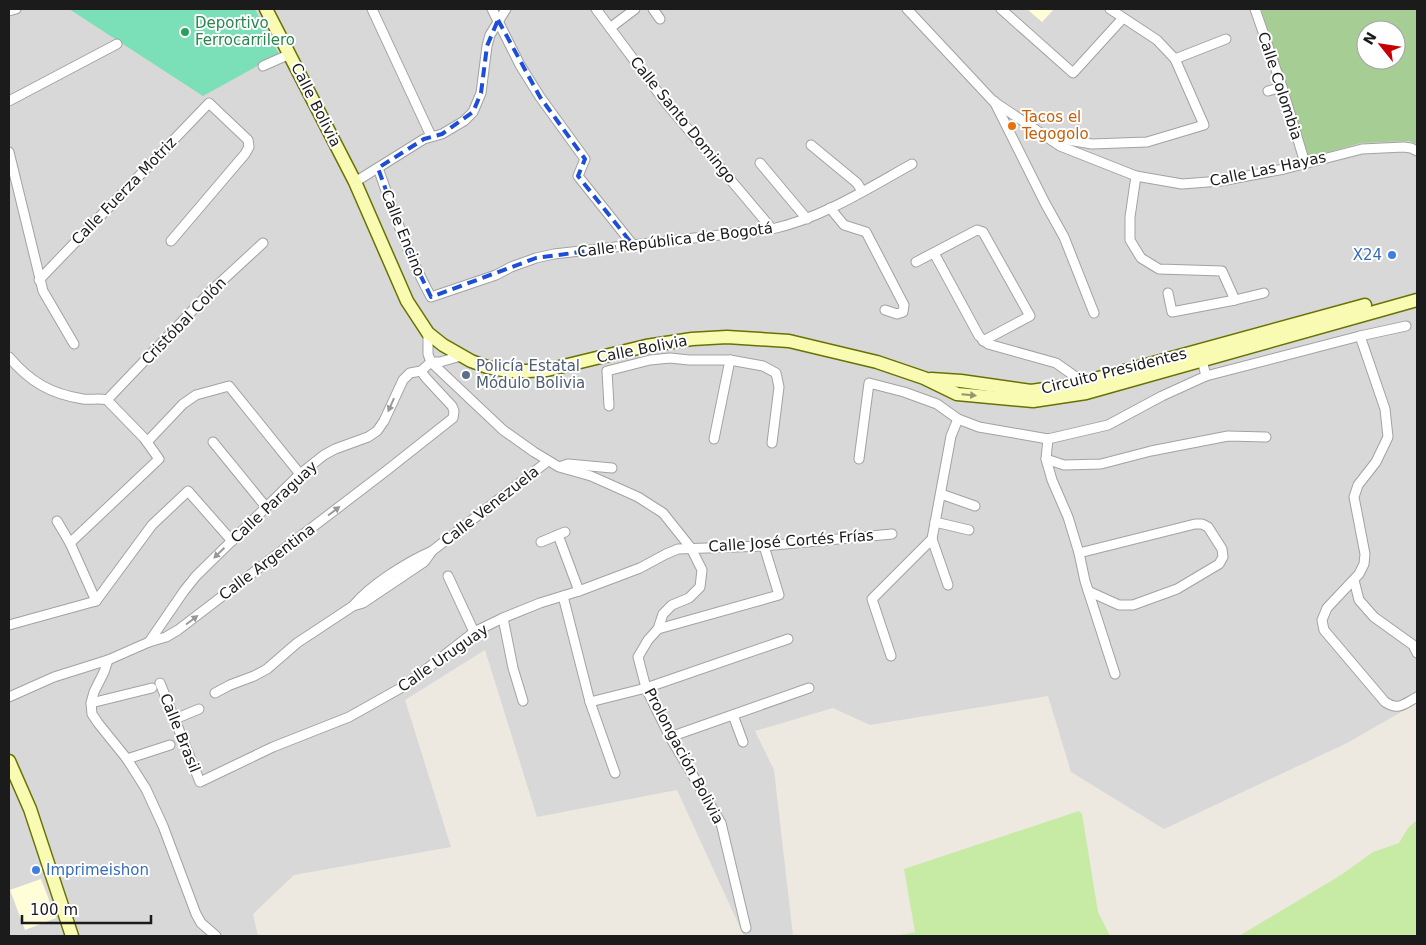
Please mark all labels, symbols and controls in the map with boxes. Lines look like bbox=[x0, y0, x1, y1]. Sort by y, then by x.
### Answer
place label: Deportivo Ferrocarrilero bbox=[195, 14, 295, 49]
north arrow bbox=[1356, 20, 1406, 70]
marker: Deportivo Ferrocarrilero bbox=[179, 26, 191, 38]
text: N bbox=[1360, 29, 1380, 48]
street label: Calle Colombia bbox=[1254, 30, 1306, 142]
street label: Calle Santo Domingo bbox=[626, 53, 740, 187]
street label: Calle Bolivia bbox=[287, 60, 345, 150]
place label: Tacos el Tegogolo bbox=[1021, 108, 1089, 143]
marker: Tacos el Tegogolo bbox=[1006, 120, 1018, 132]
street label: Calle Fuerza Motriz bbox=[68, 133, 180, 249]
street label: Calle Las Hayas bbox=[1208, 148, 1328, 190]
street label: Calle Encino bbox=[377, 187, 429, 279]
street label: Calle República de Bogotá bbox=[576, 219, 774, 261]
place label: X24 bbox=[1353, 246, 1382, 264]
marker: X24 bbox=[1386, 249, 1398, 261]
street label: Cristóbal Colón bbox=[138, 274, 230, 368]
street label: Calle Bolivia bbox=[595, 331, 689, 367]
street label: Circuito Presidentes bbox=[1039, 344, 1189, 398]
place label: Policía Estatal Módulo Bolivia bbox=[476, 357, 585, 392]
marker: Policía Estatal Módulo Bolivia bbox=[460, 369, 472, 381]
one-way arrow bbox=[961, 391, 977, 399]
one-way arrow bbox=[387, 398, 395, 412]
street label: Calle Paraguay bbox=[227, 457, 321, 547]
street label: Calle Venezuela bbox=[438, 462, 542, 550]
one-way arrow bbox=[327, 505, 340, 516]
street label: Calle Argentina bbox=[216, 520, 318, 604]
street label: Calle José Cortés Frías bbox=[708, 526, 875, 556]
one-way arrow bbox=[213, 547, 225, 559]
one-way arrow bbox=[185, 615, 198, 626]
street label: Calle Uruguay bbox=[395, 620, 492, 696]
street label: Prolongación Bolivia bbox=[641, 685, 727, 827]
street label: Calle Brasil bbox=[156, 691, 204, 775]
place label: Imprimeishon bbox=[46, 861, 149, 879]
marker: Imprimeishon bbox=[30, 864, 42, 876]
scale bar bbox=[22, 892, 151, 924]
text: 100 m bbox=[30, 901, 78, 919]

